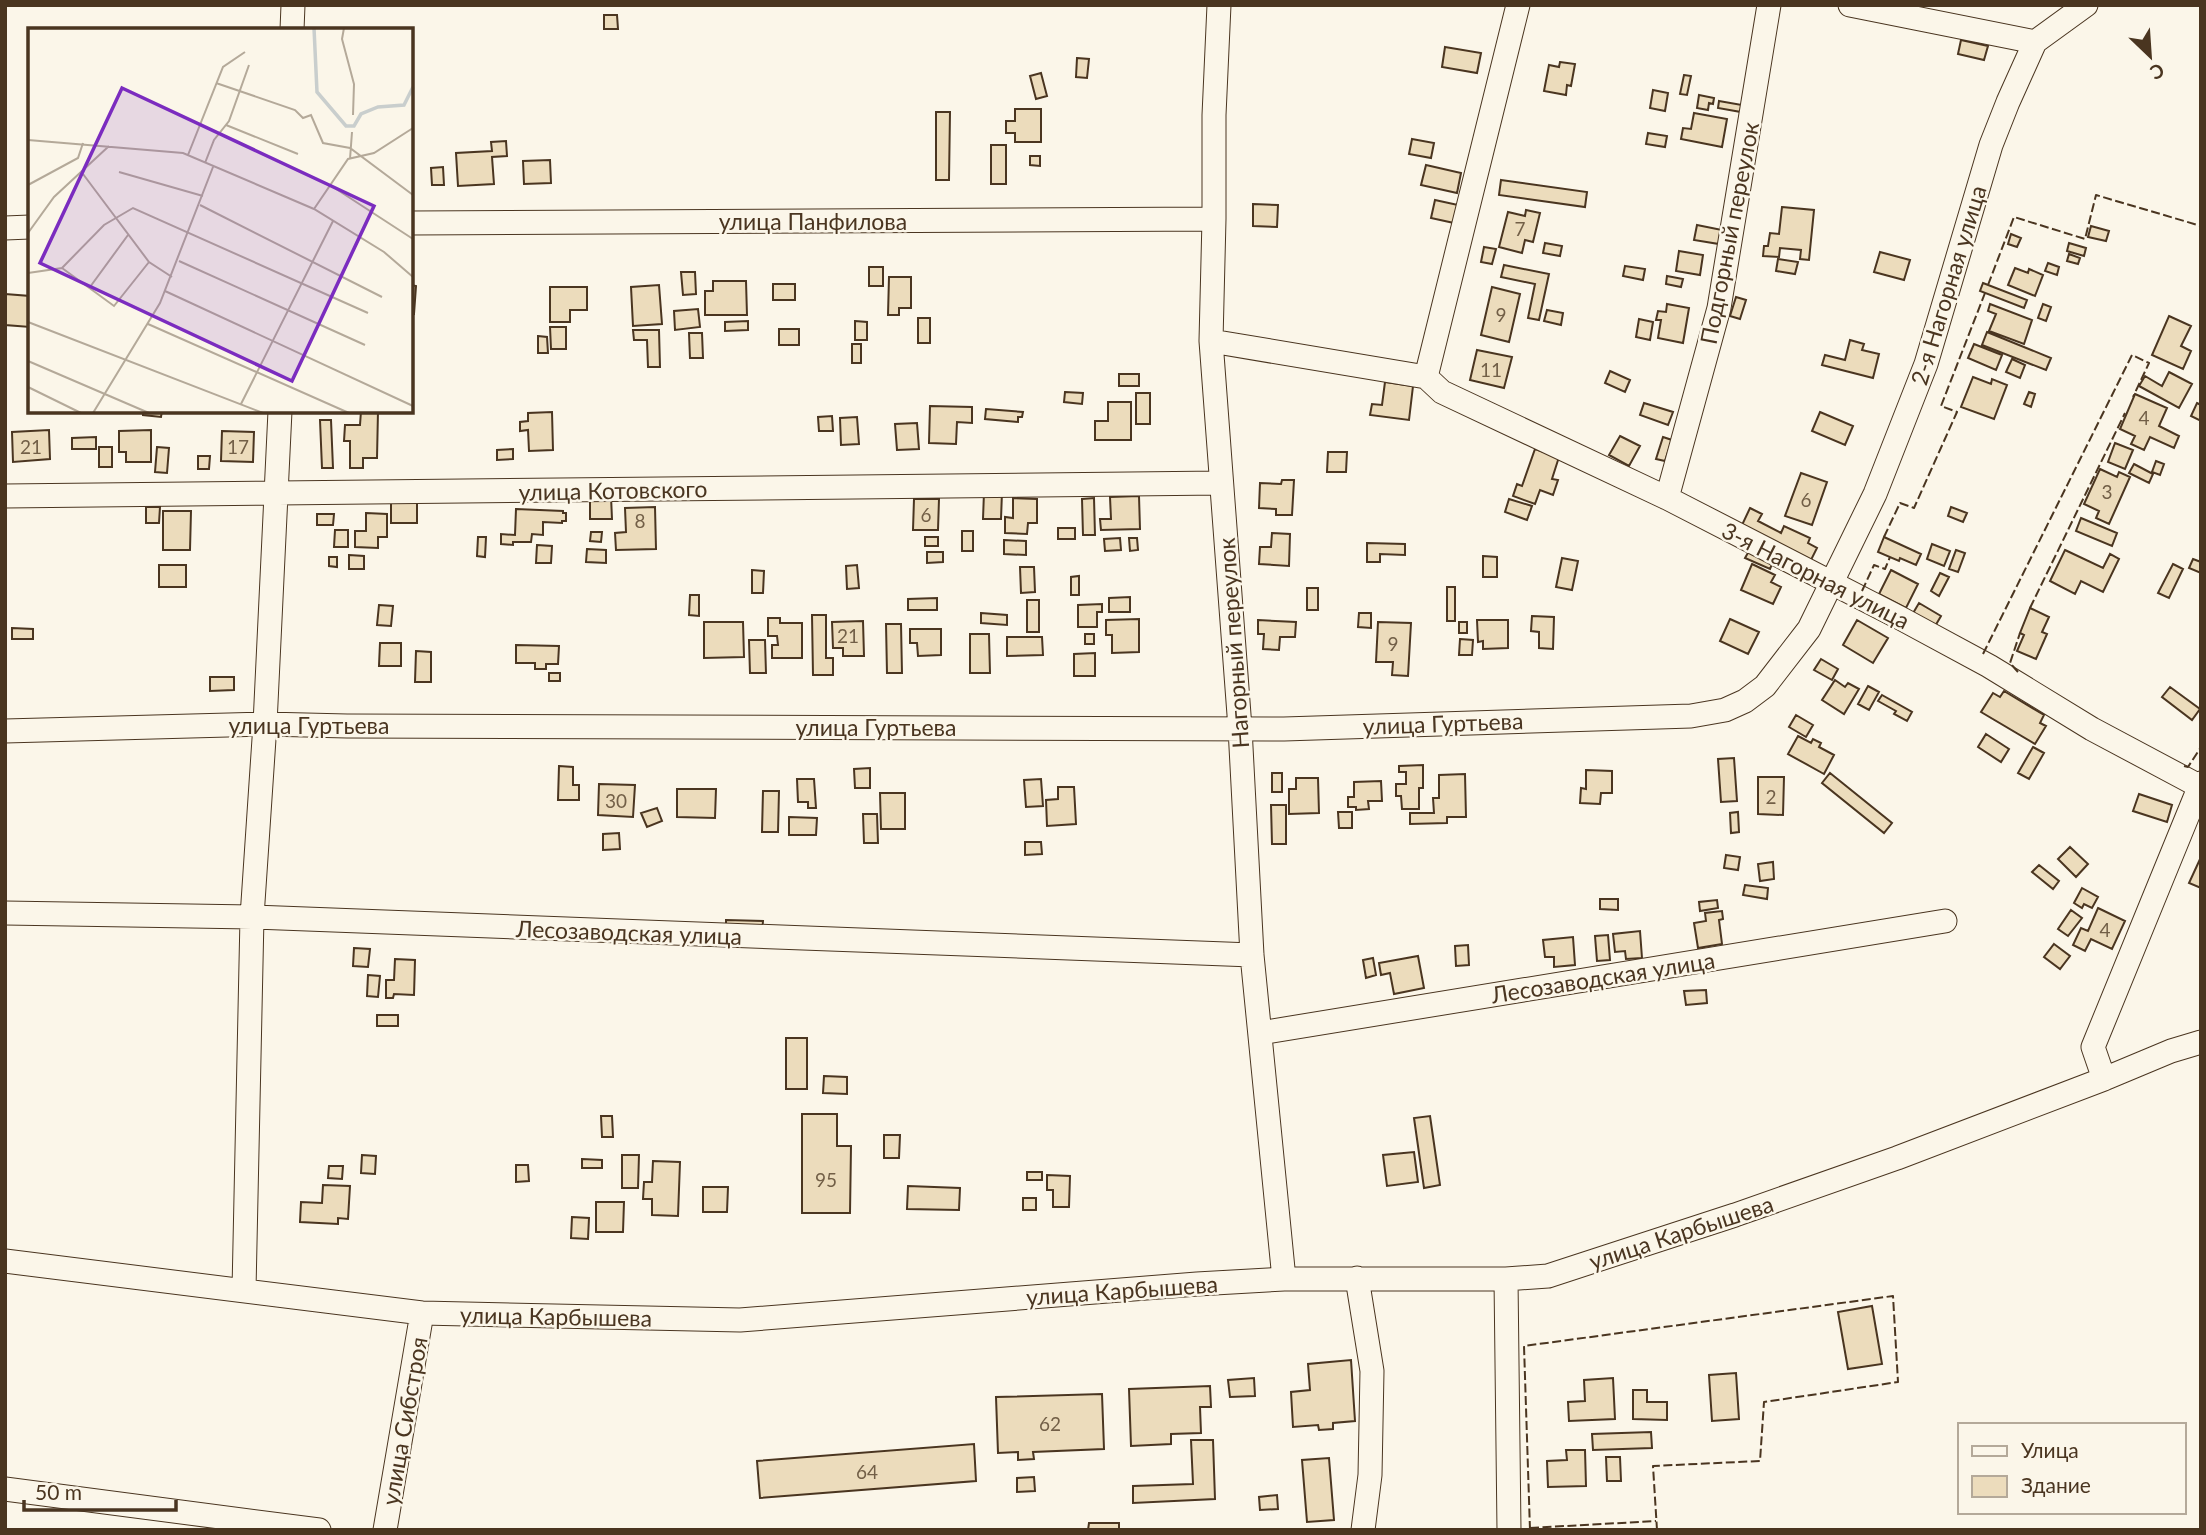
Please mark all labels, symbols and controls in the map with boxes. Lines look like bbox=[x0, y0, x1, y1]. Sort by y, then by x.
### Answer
north arrow bbox=[2115, 21, 2185, 91]
inset map bbox=[28, 28, 413, 413]
text: С bbox=[2146, 59, 2168, 85]
street label: Подгорный переулок bbox=[1694, 119, 1764, 347]
street label: 2-я Нагорная улица bbox=[1904, 182, 1992, 388]
street label: улица Панфилова bbox=[719, 207, 907, 235]
house number: 7 bbox=[1514, 217, 1526, 240]
house number: 9 bbox=[1495, 303, 1507, 326]
house number: 11 bbox=[1480, 358, 1502, 381]
house number: 4 bbox=[2138, 406, 2150, 429]
house number: 21 bbox=[20, 435, 42, 458]
house number: 17 bbox=[227, 435, 249, 458]
street label: улица Котовского bbox=[518, 474, 708, 506]
house number: 3 bbox=[2101, 480, 2113, 503]
house number: 6 bbox=[1800, 488, 1812, 511]
house number: 6 bbox=[920, 503, 932, 526]
house number: 8 bbox=[634, 509, 646, 532]
street label: 3-я Нагорная улица bbox=[1717, 516, 1915, 634]
street label: Нагорный переулок bbox=[1212, 537, 1254, 749]
house number: 21 bbox=[837, 624, 859, 647]
house number: 9 bbox=[1387, 632, 1399, 655]
street label: улица Гуртьева bbox=[1362, 706, 1524, 740]
street label: улица Гуртьева bbox=[229, 711, 389, 739]
street label: улица Гуртьева bbox=[796, 713, 956, 741]
house number: 2 bbox=[1765, 785, 1777, 808]
house number: 30 bbox=[605, 789, 627, 812]
street label: Лесозаводская улица bbox=[514, 914, 743, 950]
house number: 4 bbox=[2099, 918, 2111, 941]
street label: Лесозаводская улица bbox=[1488, 945, 1717, 1009]
house number: 95 bbox=[815, 1168, 837, 1191]
street label: улица Карбышева bbox=[1585, 1189, 1777, 1275]
street label: улица Карбышева bbox=[1025, 1269, 1219, 1311]
street label: улица Карбышева bbox=[460, 1300, 652, 1332]
street label: улица Сибстроя bbox=[375, 1335, 433, 1507]
house number: 62 bbox=[1039, 1412, 1061, 1435]
legend bbox=[1958, 1423, 2185, 1514]
text: Улица bbox=[2021, 1437, 2079, 1462]
house number: 64 bbox=[856, 1460, 878, 1483]
scale bar bbox=[24, 1468, 177, 1512]
text: Здание bbox=[2021, 1472, 2091, 1497]
text: 50 m bbox=[35, 1479, 82, 1504]

